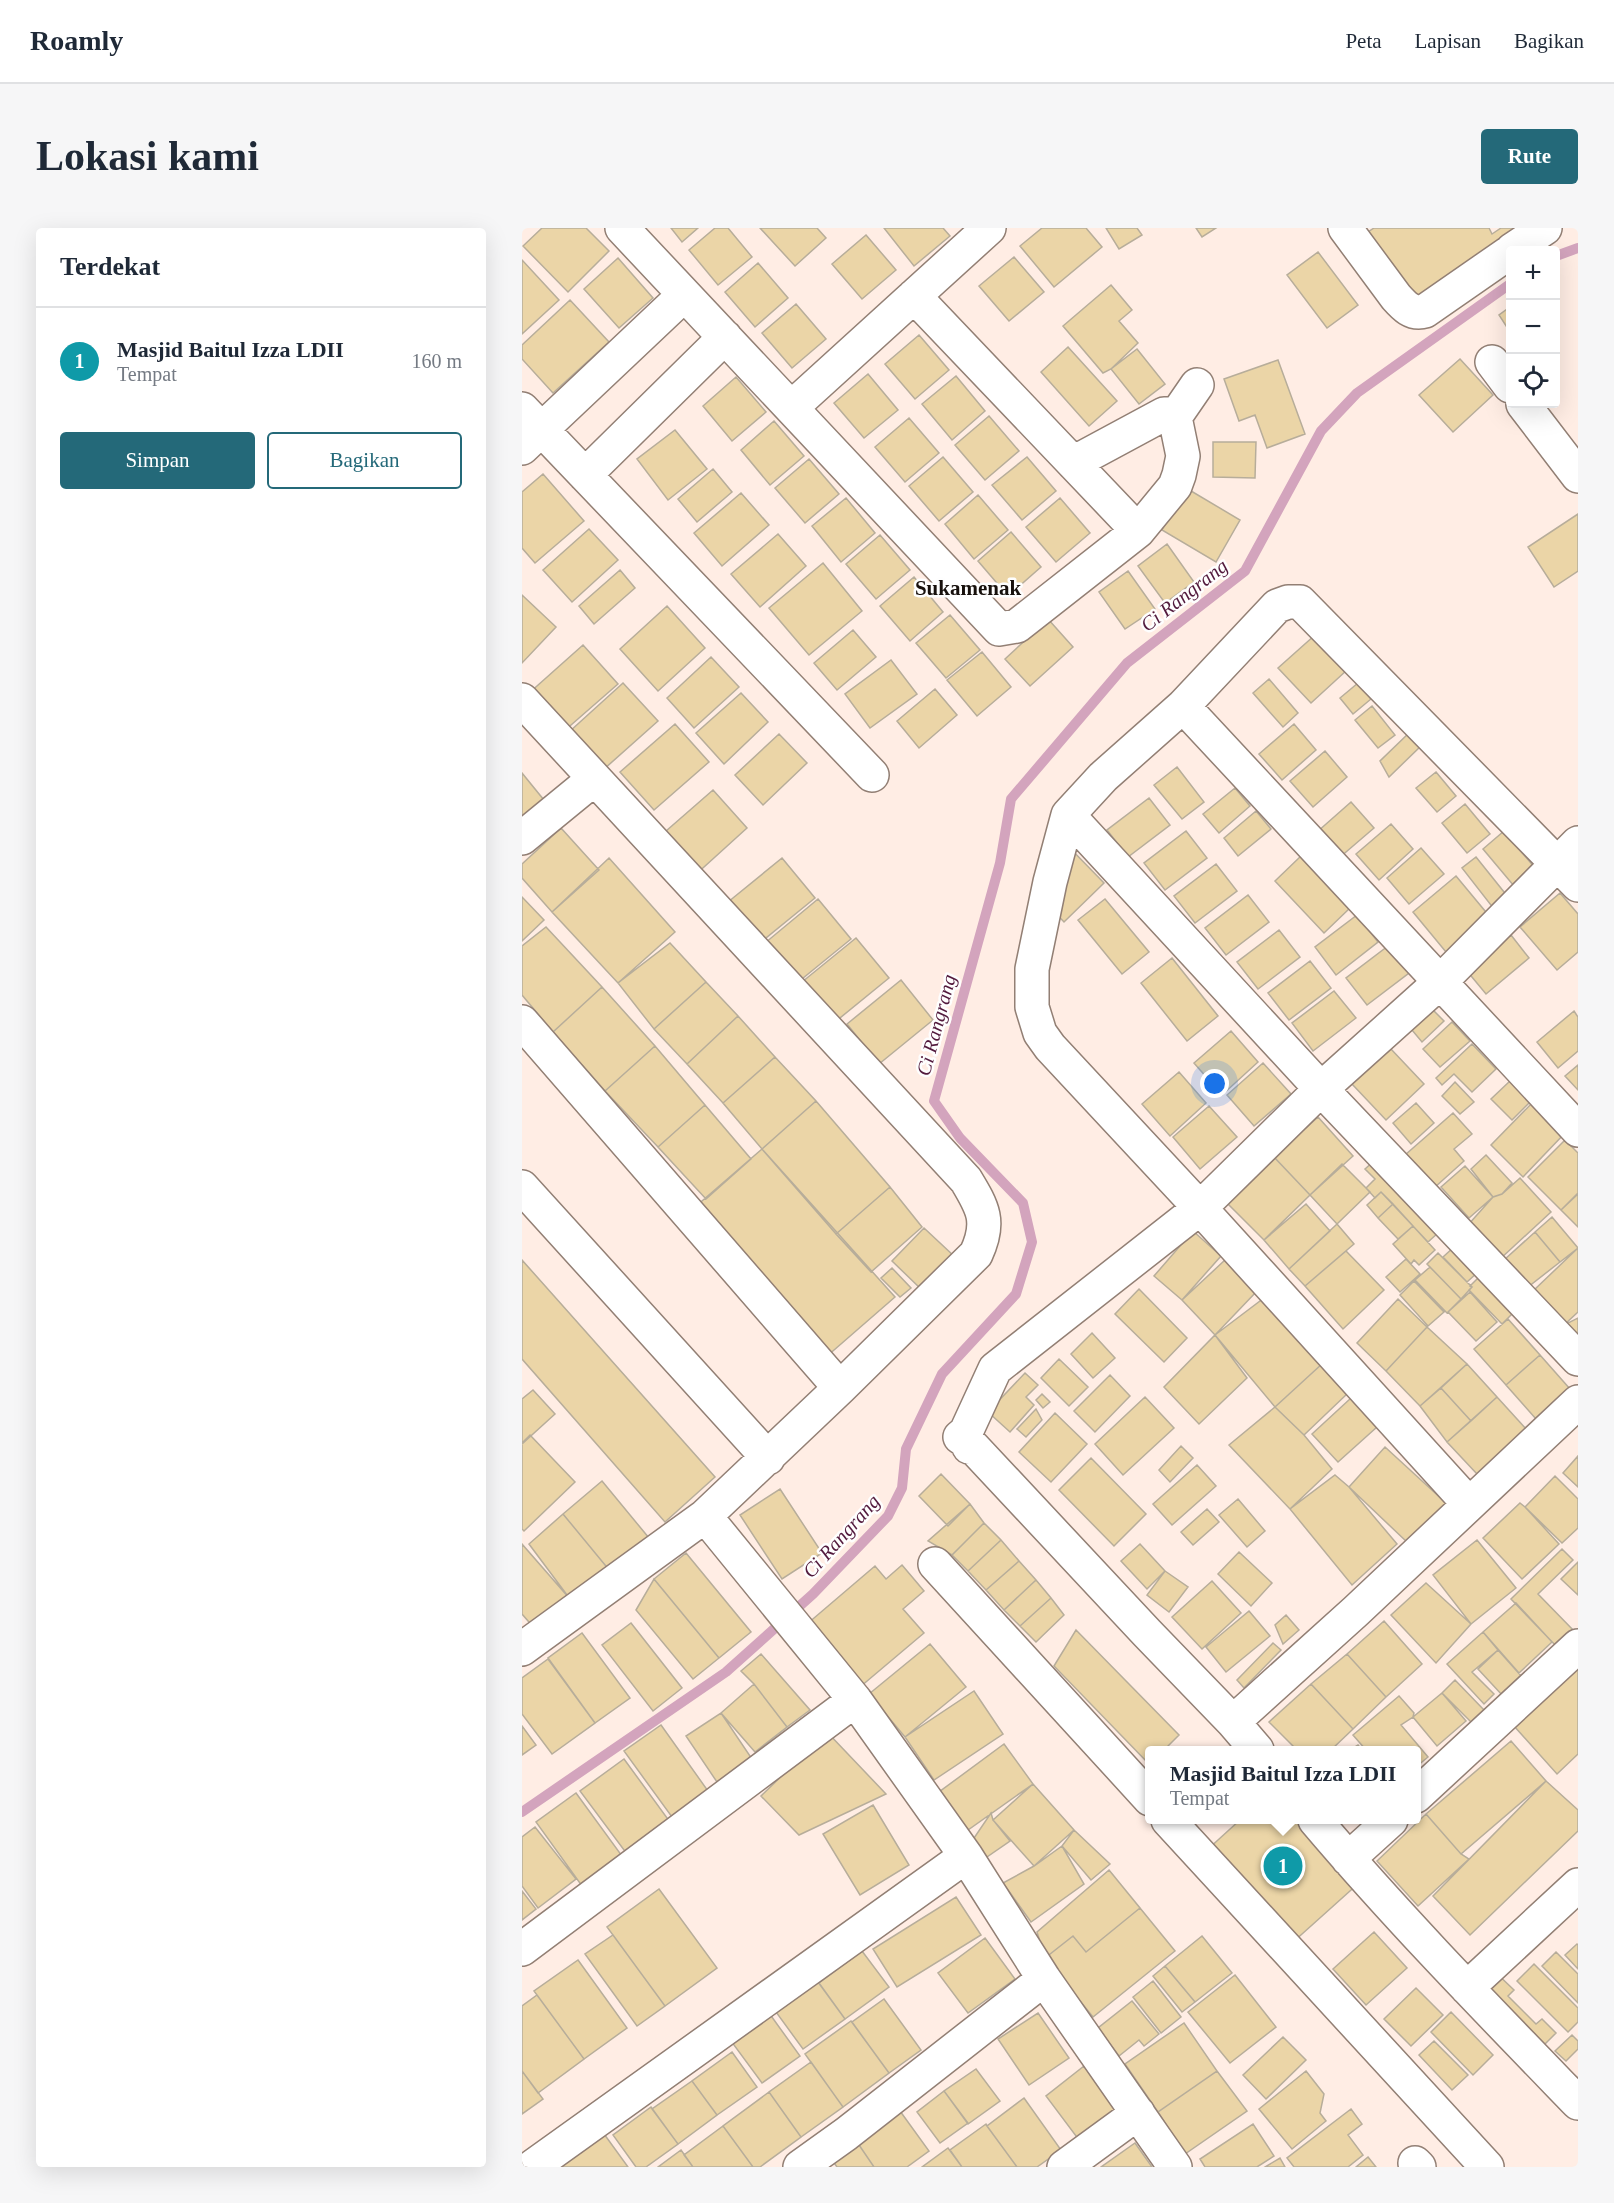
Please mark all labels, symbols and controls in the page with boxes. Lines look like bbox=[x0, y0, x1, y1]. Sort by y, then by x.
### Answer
text: Roamly bbox=[30, 25, 123, 56]
text: Peta bbox=[1345, 29, 1382, 53]
text: Lapisan bbox=[1415, 29, 1481, 53]
text: Bagikan bbox=[1514, 29, 1584, 53]
button: Rute bbox=[1481, 129, 1578, 184]
text: Lokasi kami bbox=[36, 133, 259, 179]
map controls bbox=[1506, 246, 1560, 408]
button: + bbox=[1506, 246, 1560, 300]
text: Terdekat bbox=[60, 252, 160, 281]
button: − bbox=[1506, 300, 1560, 354]
text: Masjid Baitul Izza LDII bbox=[117, 337, 344, 362]
text: 1 bbox=[75, 350, 85, 372]
text: 160 m bbox=[411, 350, 462, 372]
button: locate bbox=[1506, 354, 1560, 408]
text: Tempat bbox=[117, 363, 177, 385]
button: Simpan bbox=[60, 432, 255, 489]
button: Bagikan bbox=[267, 432, 462, 489]
water label: Ci Rangrang bbox=[1136, 554, 1232, 636]
district label: Sukamenak bbox=[915, 576, 1021, 600]
water label: Ci Rangrang bbox=[912, 972, 961, 1078]
your location bbox=[1200, 1069, 1229, 1098]
water label: Ci Rangrang bbox=[798, 1490, 885, 1583]
popup bbox=[1145, 1746, 1421, 1824]
text: Masjid Baitul Izza LDII bbox=[1170, 1761, 1396, 1786]
text: Tempat bbox=[1170, 1787, 1229, 1809]
pin: 1 bbox=[1264, 1844, 1302, 1888]

